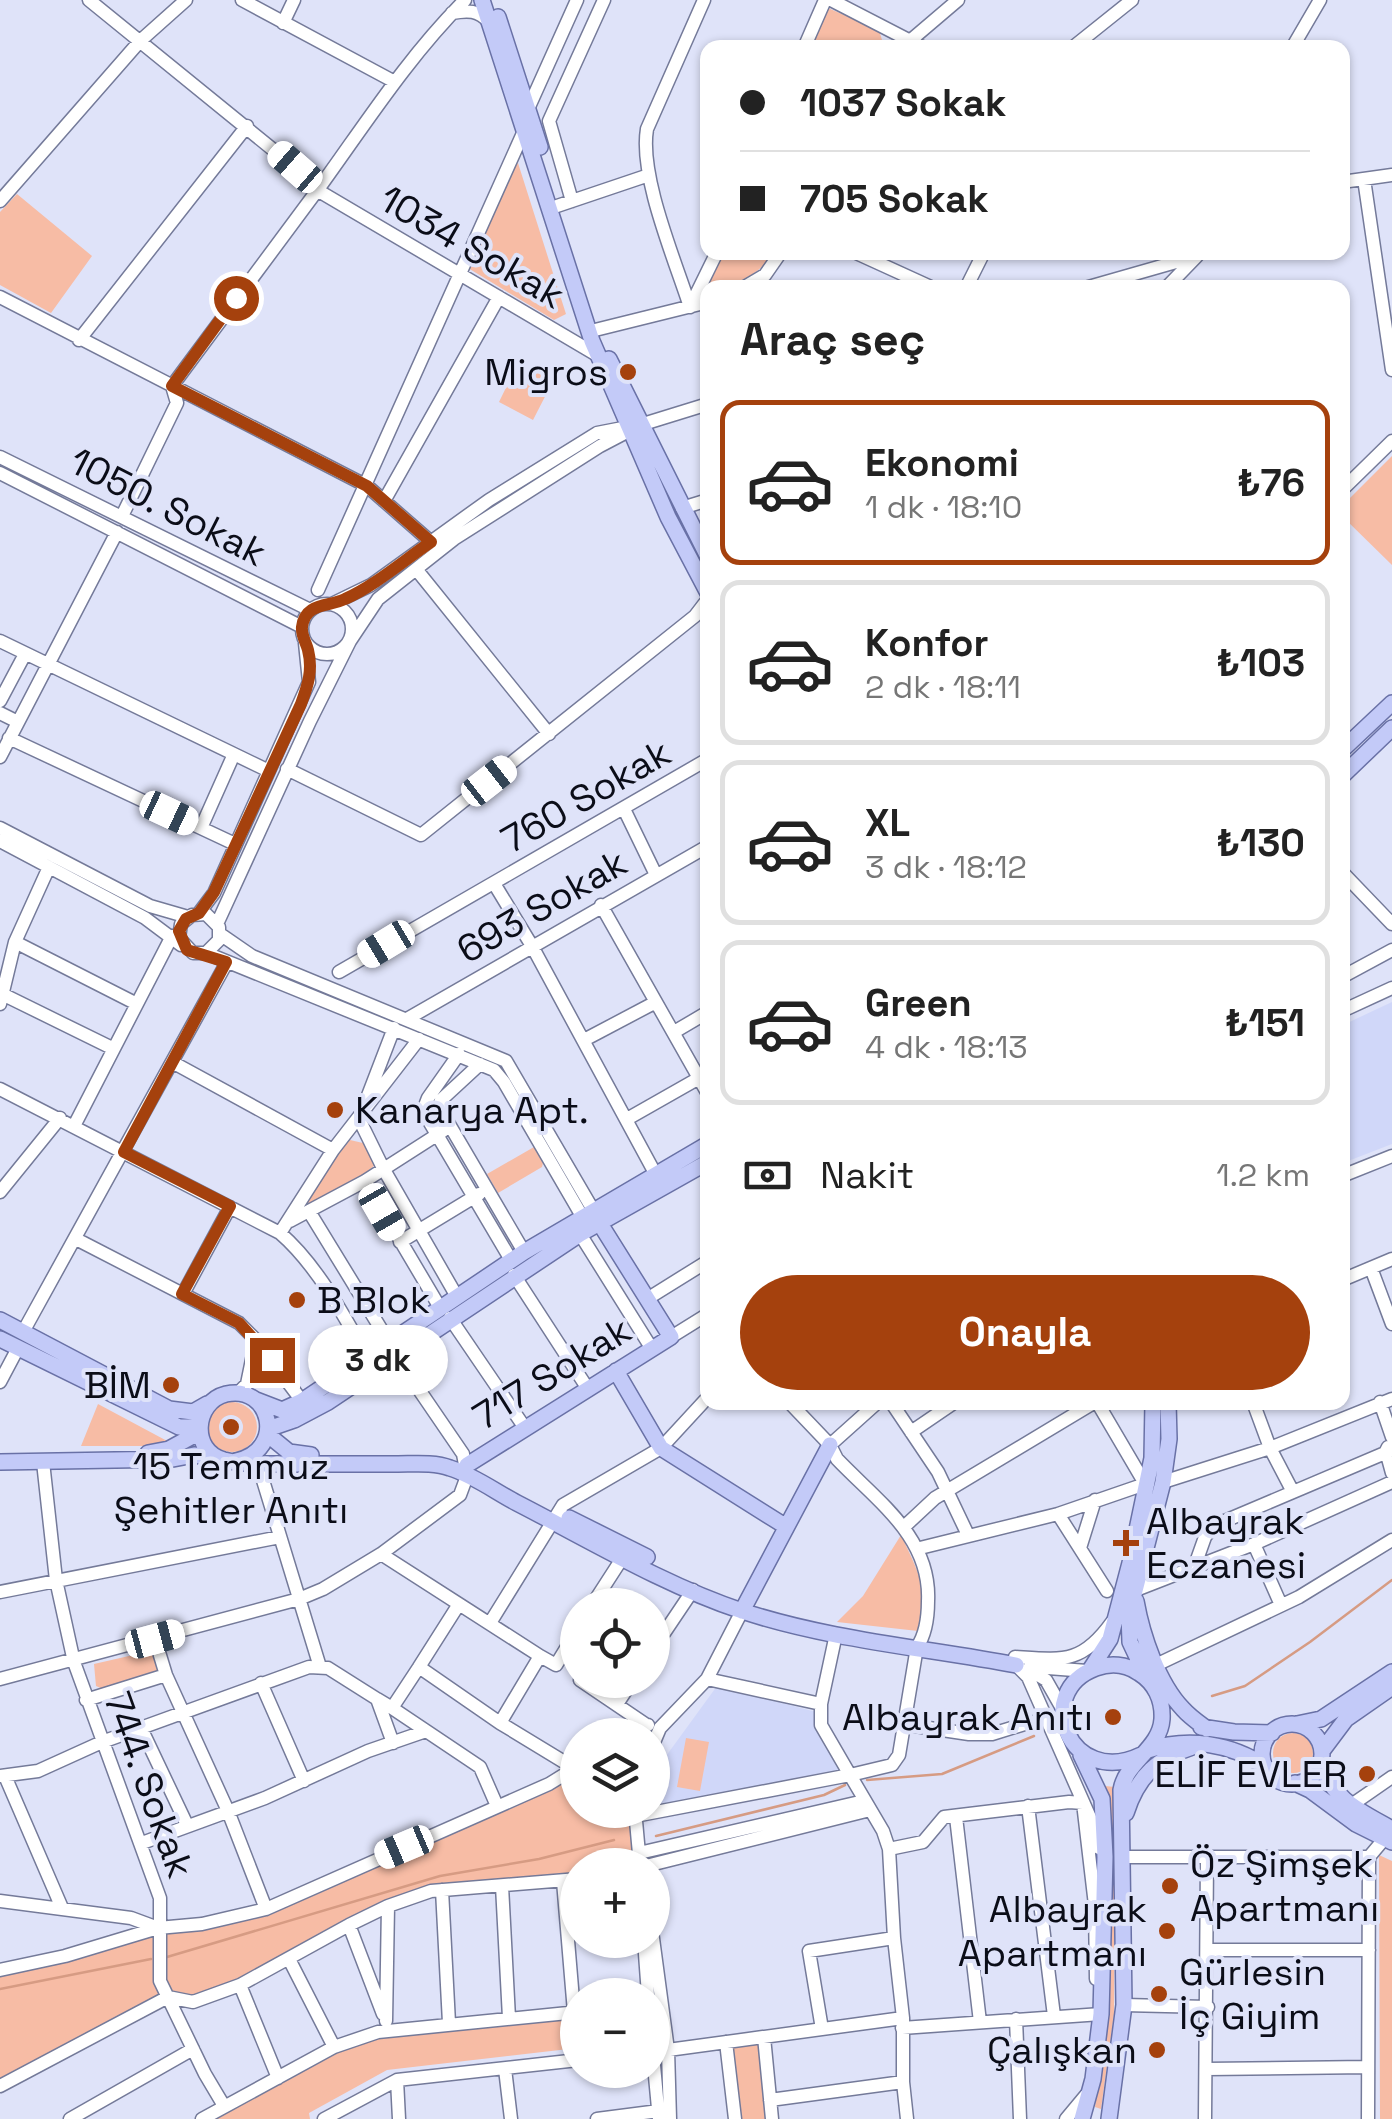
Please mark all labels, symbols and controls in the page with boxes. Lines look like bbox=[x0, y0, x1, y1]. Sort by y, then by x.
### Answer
text: 1037 Sokak bbox=[800, 79, 1006, 127]
car bbox=[263, 136, 327, 198]
street label: 1034 Sokak bbox=[371, 175, 573, 319]
text: 705 Sokak bbox=[800, 175, 989, 223]
route start bbox=[214, 276, 259, 321]
text: Araç seç bbox=[740, 311, 925, 368]
place label: Migros bbox=[484, 348, 608, 396]
marker: Migros bbox=[617, 361, 639, 383]
street label: 1050. Sokak bbox=[62, 437, 274, 577]
icon: car bbox=[745, 438, 835, 528]
text: Ekonomi bbox=[865, 439, 1019, 487]
text: ₺76 bbox=[1237, 459, 1305, 507]
text: 1 dk · 18:10 bbox=[865, 487, 1022, 527]
icon: car bbox=[745, 618, 835, 708]
text: Konfor bbox=[865, 619, 989, 667]
text: ₺103 bbox=[1217, 639, 1305, 687]
text: 2 dk · 18:11 bbox=[865, 667, 1021, 707]
street label: 760 Sokak bbox=[493, 728, 679, 864]
car bbox=[456, 751, 522, 811]
car bbox=[135, 787, 203, 839]
icon: car bbox=[745, 798, 835, 888]
text: XL bbox=[865, 799, 910, 847]
text: ₺130 bbox=[1217, 819, 1305, 867]
street label: 693 Sokak bbox=[448, 838, 636, 974]
text: 3 dk · 18:12 bbox=[865, 847, 1027, 887]
car bbox=[353, 916, 419, 972]
icon: car bbox=[745, 978, 835, 1068]
text: Green bbox=[865, 979, 972, 1027]
text: ₺151 bbox=[1225, 999, 1305, 1047]
text: 4 dk · 18:13 bbox=[865, 1027, 1028, 1067]
place label: Kanarya Apt. bbox=[355, 1086, 589, 1134]
marker: Kanarya Apt. bbox=[324, 1099, 346, 1121]
icon: cash bbox=[740, 1148, 795, 1203]
text: Nakit bbox=[820, 1151, 914, 1199]
text: 1.2 km bbox=[1216, 1155, 1310, 1195]
car bbox=[354, 1179, 410, 1245]
button: Onayla bbox=[740, 1275, 1310, 1390]
place label: B Blok bbox=[317, 1276, 430, 1324]
marker: B Blok bbox=[286, 1289, 308, 1311]
street label: 717 Sokak bbox=[464, 1306, 640, 1440]
callout: 3 dk bbox=[307, 1325, 447, 1395]
route end bbox=[250, 1338, 295, 1383]
text: 3 dk bbox=[345, 1340, 411, 1380]
place label: BİM bbox=[84, 1361, 151, 1409]
marker: BİM bbox=[160, 1374, 182, 1396]
marker: 15 Temmuz Şehitler Anıtı bbox=[220, 1416, 242, 1438]
place label: 15 Temmuz Şehitler Anıtı bbox=[114, 1442, 348, 1534]
place label: Albayrak Eczanesi bbox=[1146, 1497, 1306, 1589]
marker: Albayrak Eczanesi bbox=[1115, 1532, 1137, 1554]
map controls bbox=[560, 1588, 670, 2088]
button: locate bbox=[560, 1588, 670, 1698]
car bbox=[122, 1617, 188, 1661]
street label: 744. Sokak bbox=[93, 1686, 205, 1884]
place label: Albayrak Anıtı bbox=[842, 1693, 1093, 1741]
marker: Albayrak Anıtı bbox=[1102, 1706, 1124, 1728]
button: layers bbox=[560, 1718, 670, 1828]
place label: ELİF EVLER bbox=[1154, 1750, 1347, 1798]
marker: ELİF EVLER bbox=[1356, 1763, 1378, 1785]
car bbox=[371, 1821, 437, 1873]
place label: Öz Şimşek Apartmanı bbox=[1190, 1840, 1379, 1932]
button: + bbox=[560, 1848, 670, 1958]
marker: Öz Şimşek Apartmanı bbox=[1159, 1875, 1181, 1897]
place label: Albayrak Apartmanı bbox=[958, 1885, 1147, 1977]
marker: Albayrak Apartmanı bbox=[1156, 1920, 1178, 1942]
place label: Gürlesin İç Giyim bbox=[1179, 1948, 1326, 2040]
button: − bbox=[560, 1978, 670, 2088]
marker: Gürlesin İç Giyim bbox=[1148, 1983, 1170, 2005]
place label: Çalışkan bbox=[987, 2026, 1137, 2074]
marker: Çalışkan bbox=[1146, 2039, 1168, 2061]

